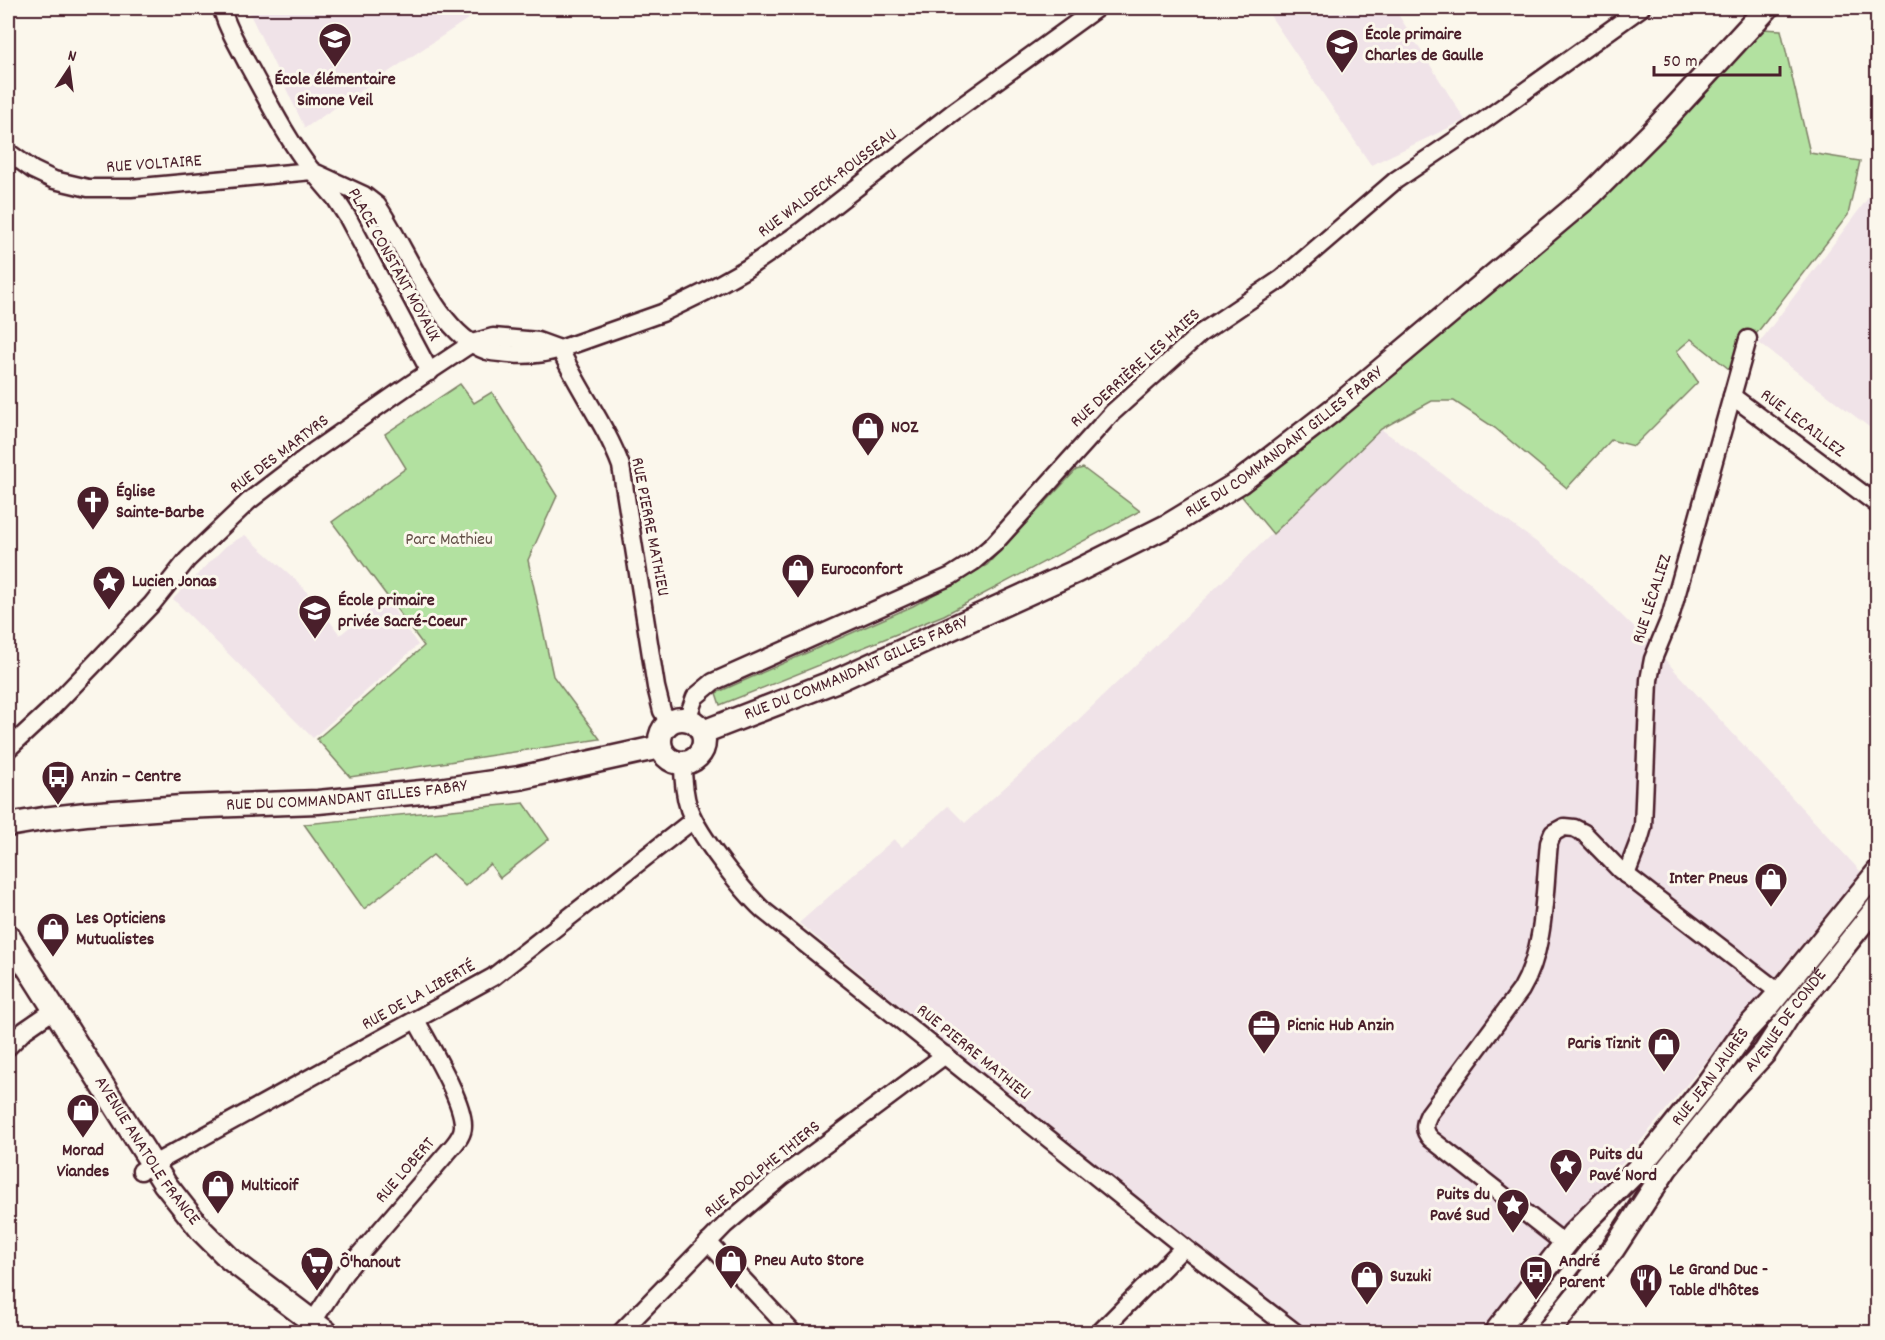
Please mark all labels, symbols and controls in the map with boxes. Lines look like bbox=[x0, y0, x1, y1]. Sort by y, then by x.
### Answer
school or university icon: École élémentaire Simone Veil bbox=[317, 21, 353, 68]
place label: École primaire Charles de Gaulle bbox=[1365, 23, 1484, 69]
school or university icon: École primaire Charles de Gaulle bbox=[1324, 27, 1360, 74]
north arrow bbox=[39, 39, 99, 99]
scale bar bbox=[1654, 39, 1780, 77]
text: N bbox=[65, 45, 78, 69]
text: 50 m bbox=[1663, 50, 1698, 75]
place label: École élémentaire Simone Veil bbox=[274, 68, 396, 114]
street label: RUE WALDECK-ROUSSEAU bbox=[753, 123, 903, 245]
street label: RUE VOLTAIRE bbox=[105, 149, 203, 181]
street label: PLACE CONSTANT MOYAUX bbox=[340, 184, 446, 346]
street label: RUE DERRIÈRE LES HAIES bbox=[1065, 304, 1207, 434]
street label: RUE DU COMMANDANT GILLES FABRY bbox=[1180, 360, 1390, 525]
street label: RUE LECAILLEZ bbox=[1754, 384, 1850, 464]
street label: RUE DES MARTYRS bbox=[225, 409, 335, 501]
shop icon: NOZ bbox=[850, 410, 886, 457]
place label: NOZ bbox=[891, 416, 919, 441]
street label: RUE PIERRE MATHIEU bbox=[623, 456, 675, 598]
place label: Église Sainte-Barbe bbox=[116, 480, 204, 526]
church icon: Église Sainte-Barbe bbox=[75, 484, 111, 531]
park label: Parc Mathieu bbox=[405, 528, 493, 553]
street label: RUE LÉCALIEZ bbox=[1627, 551, 1679, 647]
shop icon: Euroconfort bbox=[780, 552, 816, 599]
place label: Euroconfort bbox=[821, 558, 903, 583]
place icon: Lucien Jonas bbox=[91, 564, 127, 611]
place label: Lucien Jonas bbox=[132, 570, 217, 595]
place label: École primaire privée Sacré-Coeur bbox=[338, 589, 467, 635]
school or university icon: École primaire privée Sacré-Coeur bbox=[297, 593, 333, 640]
street label: RUE DU COMMANDANT GILLES FABRY bbox=[741, 609, 974, 727]
bus stop icon: Anzin – Centre bbox=[40, 759, 76, 806]
place label: Anzin – Centre bbox=[81, 765, 181, 790]
street label: RUE DU COMMANDANT GILLES FABRY bbox=[226, 773, 470, 818]
shop icon: Inter Pneus bbox=[1753, 861, 1789, 908]
place label: Inter Pneus bbox=[1669, 867, 1748, 892]
place label: Les Opticiens Mutualistes bbox=[76, 907, 166, 953]
shop icon: Les Opticiens Mutualistes bbox=[35, 911, 71, 958]
street label: RUE DE LA LIBERTÉ bbox=[358, 954, 480, 1038]
street label: AVENUE DE CONDÉ bbox=[1739, 964, 1833, 1079]
street label: RUE PIERRE MATHIEU bbox=[910, 999, 1036, 1107]
office icon: Picnic Hub Anzin bbox=[1246, 1008, 1282, 1055]
place label: Picnic Hub Anzin bbox=[1287, 1014, 1394, 1039]
street label: RUE JEAN JAURÈS bbox=[1666, 1023, 1756, 1132]
shop icon: Paris Tiznit bbox=[1646, 1026, 1682, 1073]
place label: Paris Tiznit bbox=[1567, 1032, 1641, 1057]
street label: AVENUE ANATOLE FRANCE bbox=[88, 1072, 206, 1231]
shop icon: Morad Viandes bbox=[65, 1092, 101, 1139]
street label: RUE ADOLPHE THIERS bbox=[700, 1115, 827, 1225]
street label: RUE LOBERT bbox=[370, 1133, 442, 1209]
place label: Morad Viandes bbox=[57, 1139, 110, 1185]
place label: Puits du Pavé Nord bbox=[1589, 1143, 1657, 1189]
place icon: Puits du Pavé Nord bbox=[1548, 1147, 1584, 1194]
shop icon: Multicoif bbox=[200, 1168, 236, 1215]
place label: Multicoif bbox=[241, 1174, 300, 1199]
place label: Puits du Pavé Sud bbox=[1430, 1183, 1490, 1229]
place icon: Puits du Pavé Sud bbox=[1495, 1187, 1531, 1234]
shop icon: Pneu Auto Store bbox=[713, 1243, 749, 1290]
supermarket icon: Ô'hanout bbox=[299, 1245, 335, 1292]
place label: Pneu Auto Store bbox=[754, 1249, 864, 1274]
place label: André Parent bbox=[1559, 1250, 1606, 1296]
place label: Ô'hanout bbox=[340, 1251, 401, 1276]
bus stop icon: André Parent bbox=[1518, 1254, 1554, 1301]
place label: Le Grand Duc - Table d'hôtes bbox=[1669, 1258, 1768, 1304]
shop icon: Suzuki bbox=[1349, 1259, 1385, 1306]
restaurant icon: Le Grand Duc - Table d'hôtes bbox=[1628, 1262, 1664, 1309]
place label: Suzuki bbox=[1390, 1265, 1432, 1290]

